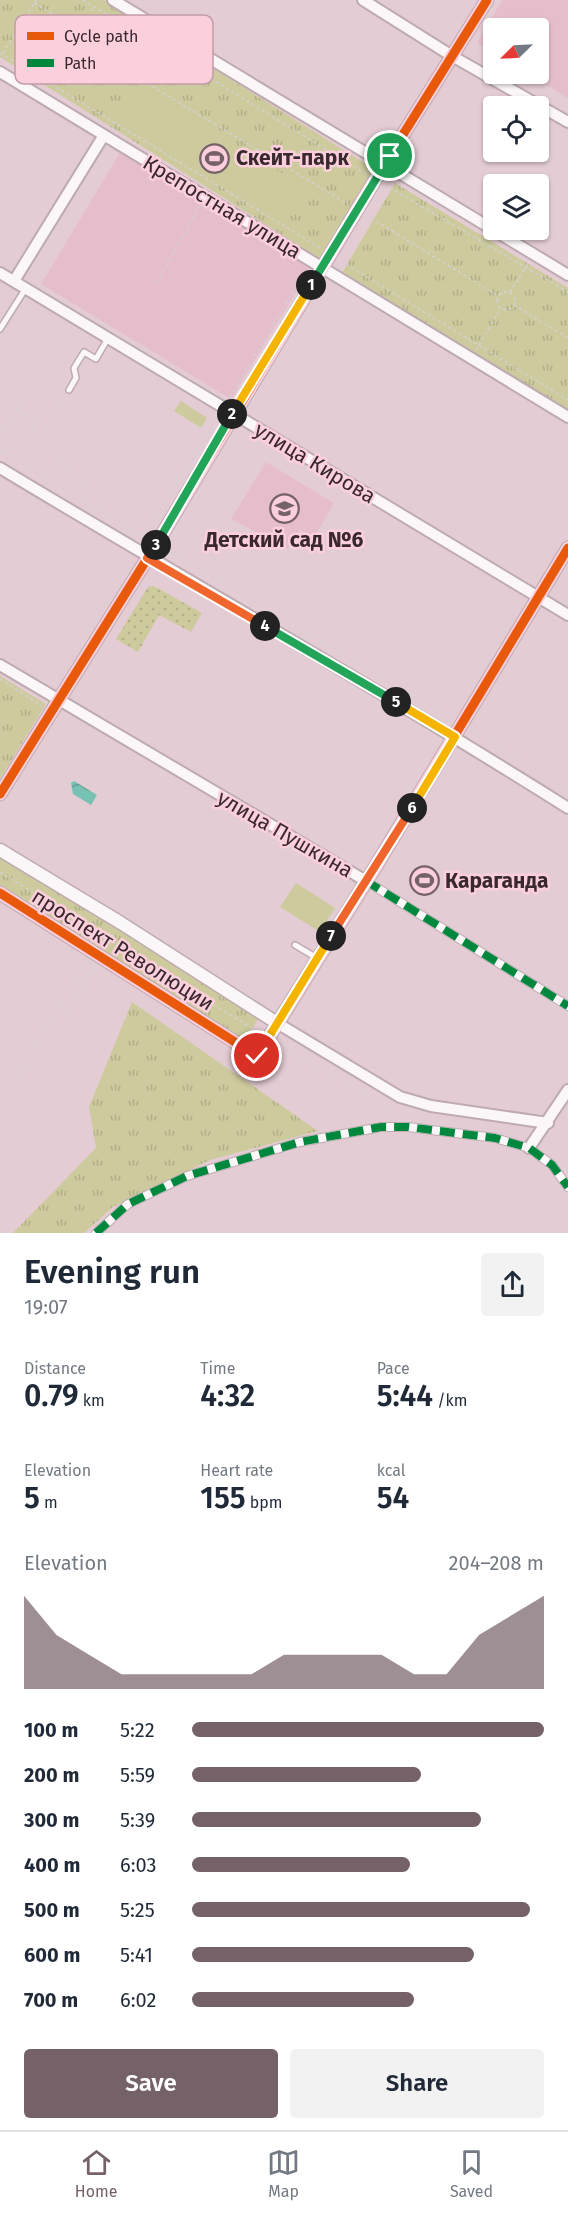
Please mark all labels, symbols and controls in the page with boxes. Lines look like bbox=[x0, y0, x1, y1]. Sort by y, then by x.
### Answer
legend bbox=[15, 15, 213, 84]
north arrow bbox=[483, 18, 549, 84]
map controls bbox=[483, 18, 549, 240]
text: Cycle path bbox=[64, 27, 138, 46]
text: Path bbox=[64, 54, 96, 73]
button: locate bbox=[483, 96, 549, 162]
pin bbox=[364, 130, 415, 181]
icon: arrive bbox=[373, 139, 406, 172]
sports icon: Скейт-парк bbox=[199, 142, 231, 174]
place label: Скейт-парк bbox=[236, 145, 349, 171]
street label: Крепостная улица bbox=[138, 150, 306, 264]
button: layers bbox=[483, 174, 549, 240]
pin: 1 bbox=[296, 270, 326, 300]
text: 1 bbox=[307, 275, 315, 294]
pin: 2 bbox=[217, 399, 247, 429]
text: 2 bbox=[228, 404, 236, 423]
street label: улица Кирова bbox=[250, 417, 380, 509]
school or university icon: Детский сад №6 bbox=[268, 493, 300, 525]
place label: Детский сад №6 bbox=[204, 527, 363, 553]
pin: 3 bbox=[141, 530, 171, 560]
text: 3 bbox=[152, 535, 160, 554]
pin: 4 bbox=[250, 611, 280, 641]
text: 4 bbox=[260, 616, 270, 635]
pin: 5 bbox=[381, 687, 411, 717]
text: 5 bbox=[392, 692, 400, 711]
street label: улица Пушкина bbox=[212, 785, 358, 883]
pin: 6 bbox=[397, 793, 427, 823]
text: 6 bbox=[407, 798, 417, 817]
sports icon: Караганда bbox=[408, 865, 440, 897]
place label: Караганда bbox=[445, 868, 548, 894]
street label: проспект Революции bbox=[27, 883, 219, 1017]
pin: 7 bbox=[316, 921, 346, 951]
text: 7 bbox=[327, 926, 335, 945]
pin bbox=[231, 1030, 282, 1081]
icon: check bbox=[240, 1039, 273, 1072]
text: Evening run bbox=[24, 1252, 200, 1292]
button: share bbox=[481, 1253, 544, 1316]
text: 19:07 bbox=[24, 1295, 68, 1319]
text: Distance bbox=[24, 1359, 86, 1378]
text: Time bbox=[200, 1359, 236, 1378]
text: Pace bbox=[377, 1359, 410, 1378]
text: 0.79 bbox=[24, 1378, 79, 1414]
text: 4:32 bbox=[200, 1378, 255, 1414]
text: 5:44 bbox=[377, 1378, 433, 1414]
text: km bbox=[79, 1391, 105, 1410]
text: /km bbox=[433, 1391, 467, 1410]
text: Elevation bbox=[24, 1461, 91, 1480]
text: Heart rate bbox=[200, 1461, 273, 1480]
text: kcal bbox=[377, 1461, 405, 1480]
text: 5 bbox=[24, 1480, 40, 1516]
text: 155 bbox=[200, 1480, 245, 1516]
text: 54 bbox=[377, 1480, 409, 1516]
text: m bbox=[40, 1493, 58, 1512]
text: bpm bbox=[245, 1493, 282, 1512]
text: Elevation bbox=[24, 1551, 108, 1575]
text: 204–208 m bbox=[449, 1551, 544, 1575]
text: 100 m bbox=[24, 1718, 78, 1742]
text: 5:22 bbox=[120, 1718, 155, 1742]
text: 200 m bbox=[24, 1763, 79, 1787]
text: 5:59 bbox=[120, 1763, 155, 1787]
text: 300 m bbox=[24, 1808, 79, 1832]
text: 5:39 bbox=[120, 1808, 155, 1832]
text: 400 m bbox=[24, 1853, 80, 1877]
text: 6:03 bbox=[120, 1853, 156, 1877]
text: 500 m bbox=[24, 1898, 80, 1922]
text: 5:25 bbox=[120, 1898, 155, 1922]
text: 600 m bbox=[24, 1943, 80, 1967]
text: 5:41 bbox=[120, 1943, 153, 1967]
text: 700 m bbox=[24, 1988, 78, 2012]
text: 6:02 bbox=[120, 1988, 156, 2012]
button: Save bbox=[24, 2049, 278, 2118]
button: Share bbox=[290, 2049, 544, 2118]
tab: Home bbox=[75, 2146, 118, 2201]
tab: Map bbox=[267, 2146, 300, 2201]
tab: Saved bbox=[450, 2146, 493, 2201]

